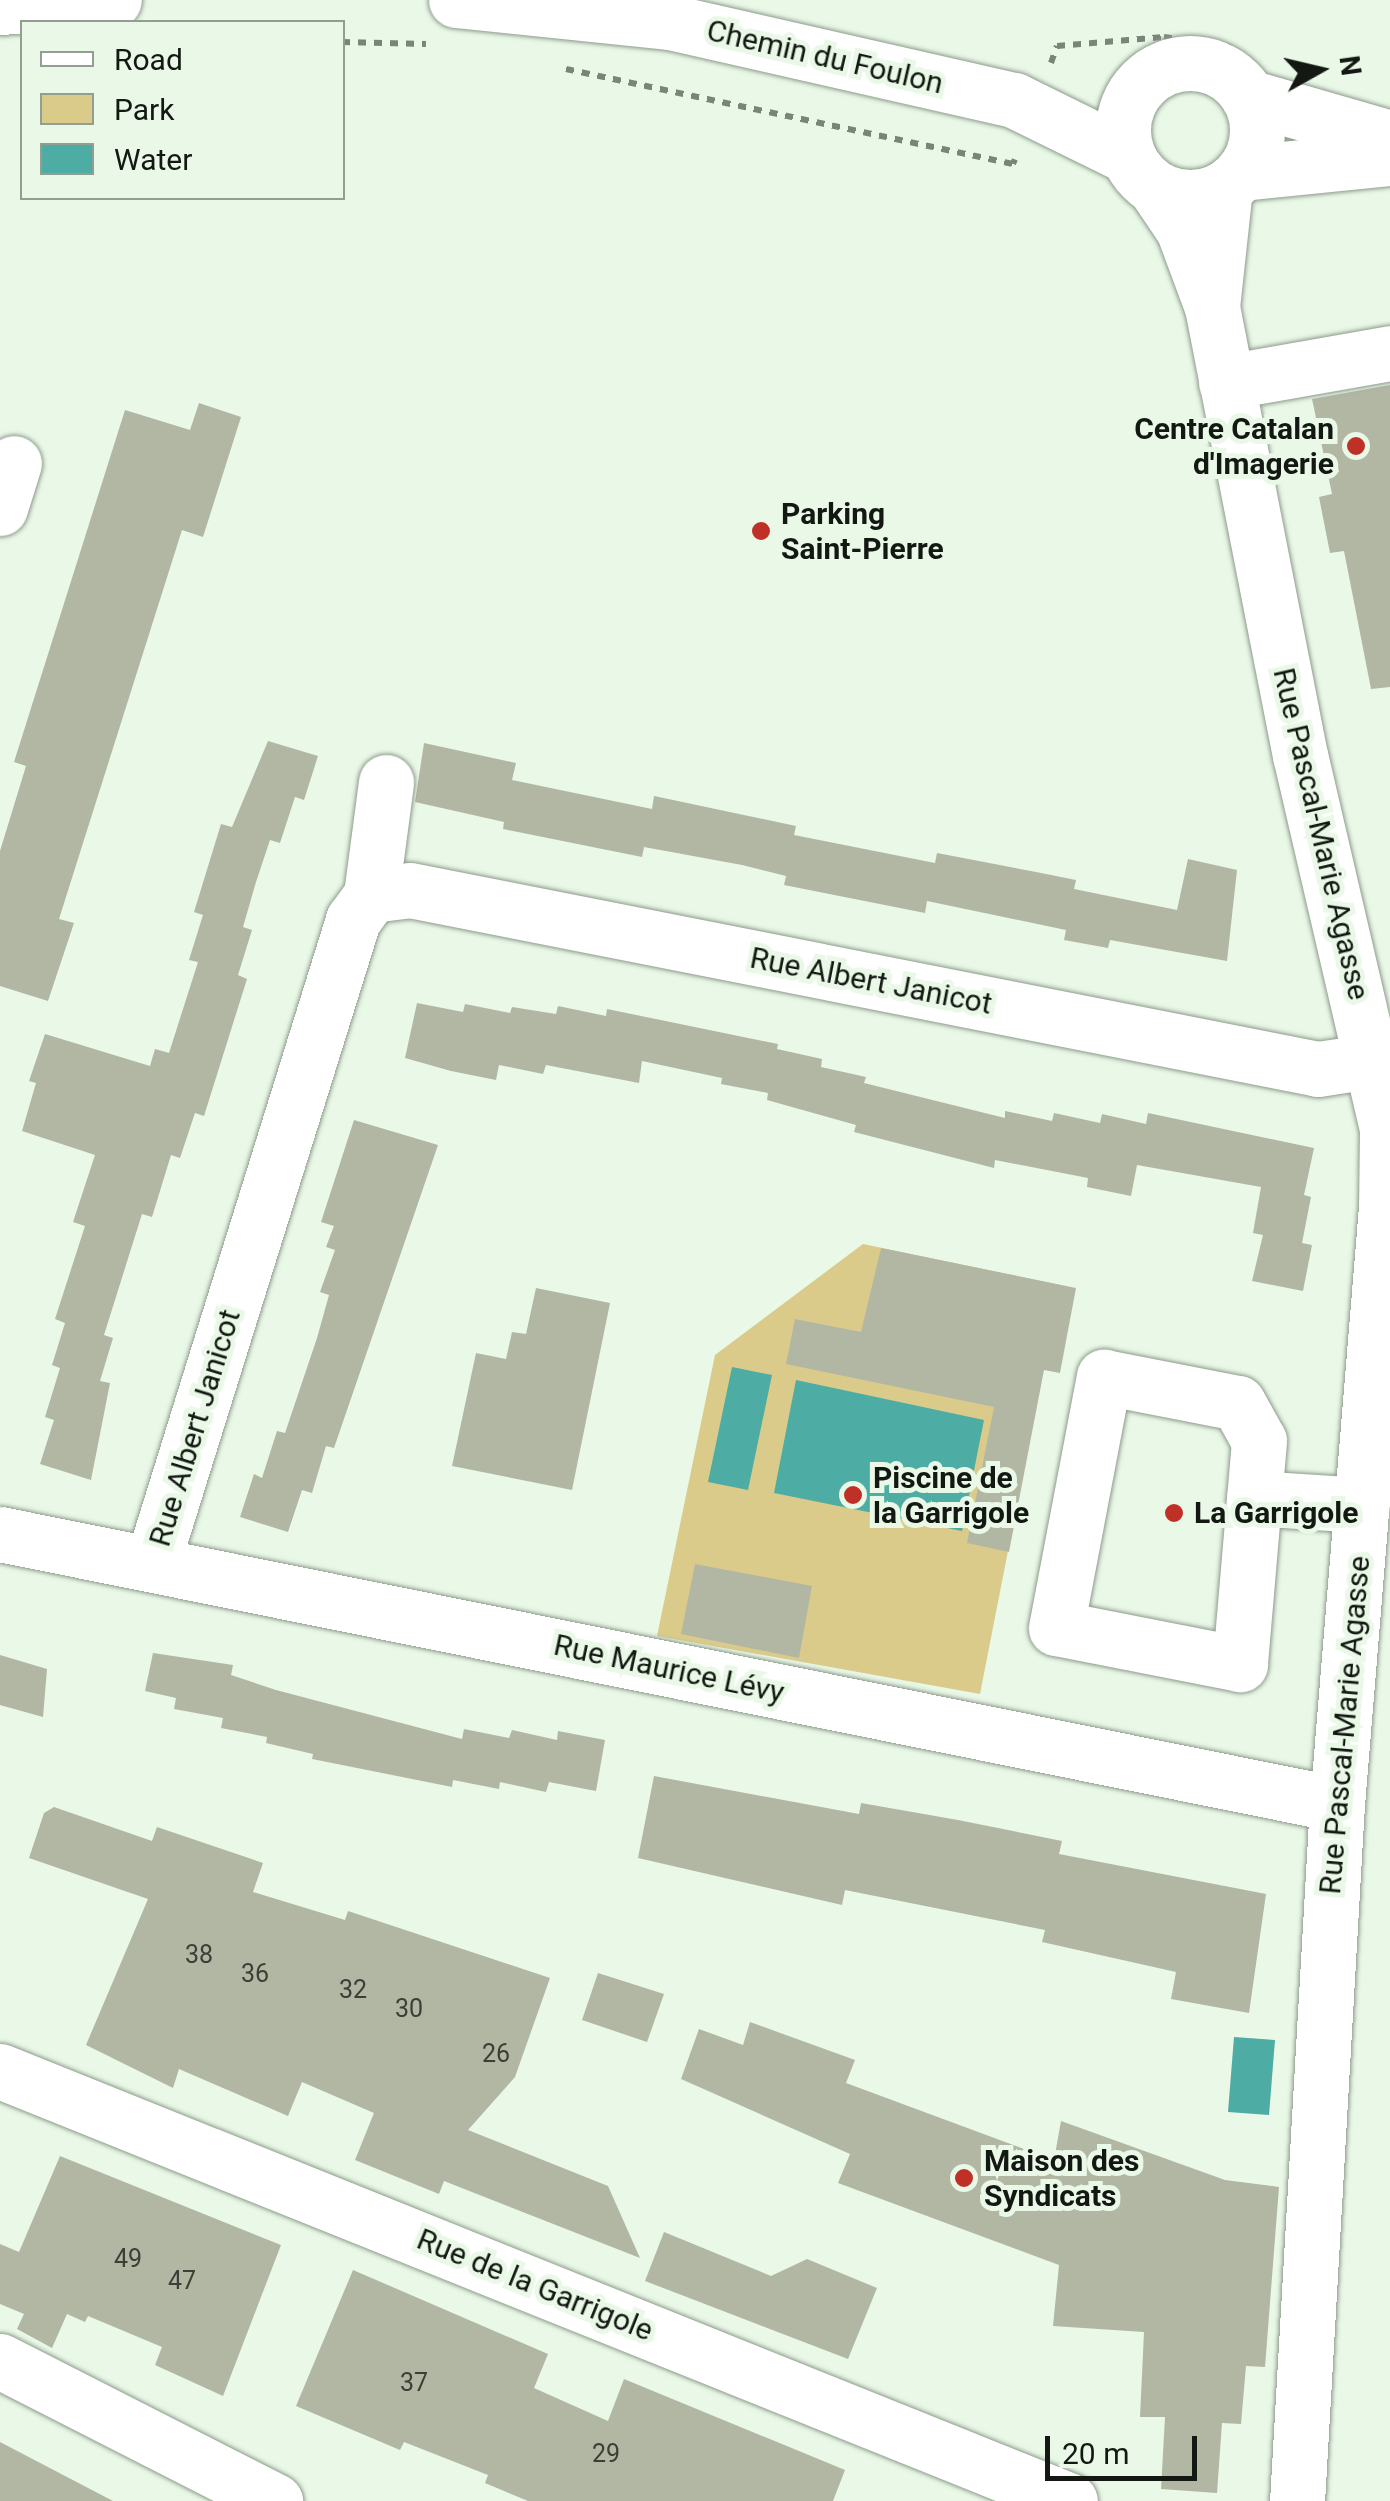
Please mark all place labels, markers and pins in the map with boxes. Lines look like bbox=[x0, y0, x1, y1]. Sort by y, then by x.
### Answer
place label: Centre Catalan d'Imagerie bbox=[1134, 411, 1334, 482]
marker: Centre Catalan d'Imagerie bbox=[1343, 433, 1369, 459]
place label: Parking Saint-Pierre bbox=[781, 496, 944, 566]
marker: Parking Saint-Pierre bbox=[750, 520, 772, 542]
place label: Piscine de la Garrigole bbox=[873, 1460, 1029, 1530]
marker: Piscine de la Garrigole bbox=[842, 1484, 864, 1506]
place label: La Garrigole bbox=[1194, 1495, 1358, 1531]
marker: La Garrigole bbox=[1163, 1502, 1185, 1524]
place label: Maison des Syndicats bbox=[984, 2143, 1139, 2214]
marker: Maison des Syndicats bbox=[953, 2167, 975, 2189]

